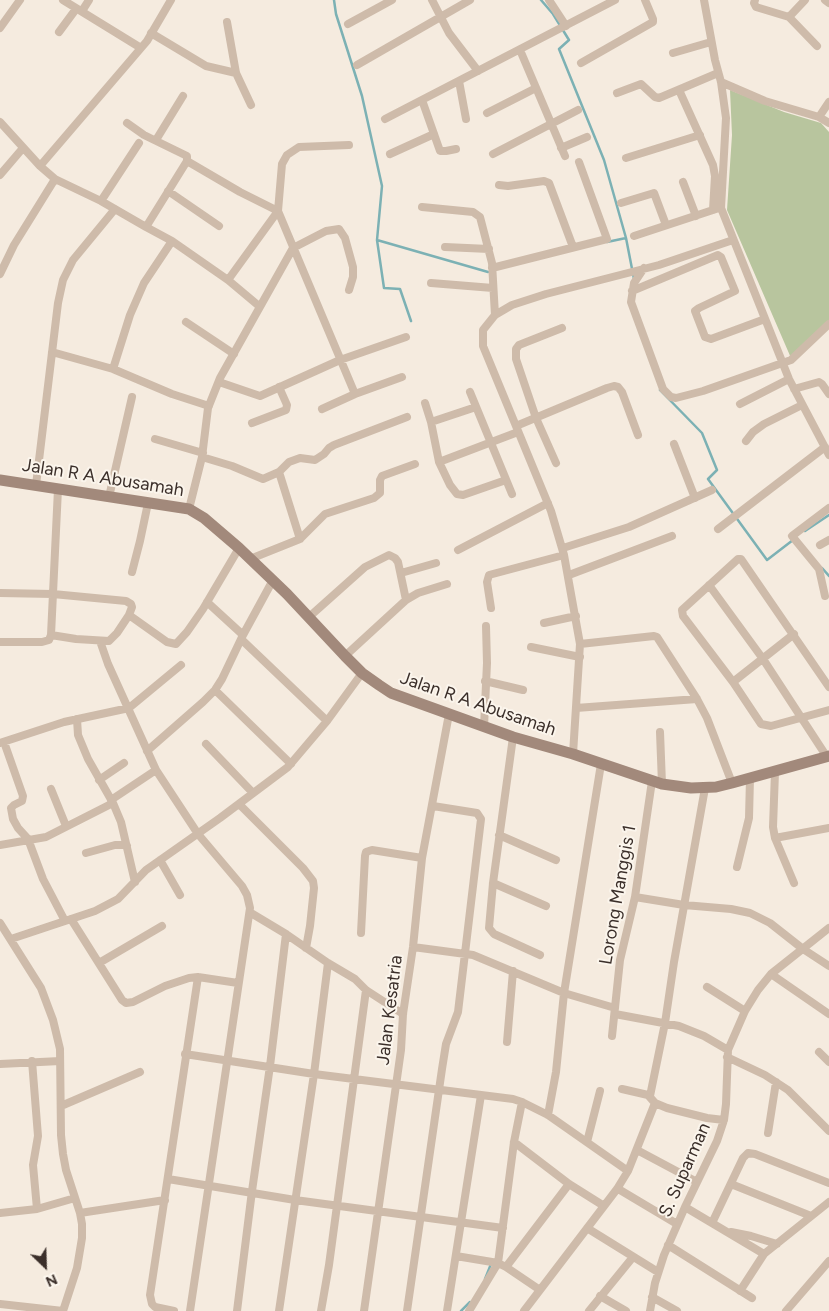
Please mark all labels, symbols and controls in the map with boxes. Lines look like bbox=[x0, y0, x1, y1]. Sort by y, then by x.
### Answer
street label: Jalan R A Abusamah bbox=[21, 455, 185, 501]
street label: Jalan R A Abusamah bbox=[397, 667, 559, 741]
street label: Lorong Manggis 1 bbox=[595, 823, 641, 967]
street label: Jalan Kesatria bbox=[373, 954, 407, 1066]
street label: S. Suparman bbox=[655, 1120, 715, 1220]
north arrow bbox=[20, 1241, 70, 1291]
text: N bbox=[43, 1270, 60, 1290]

